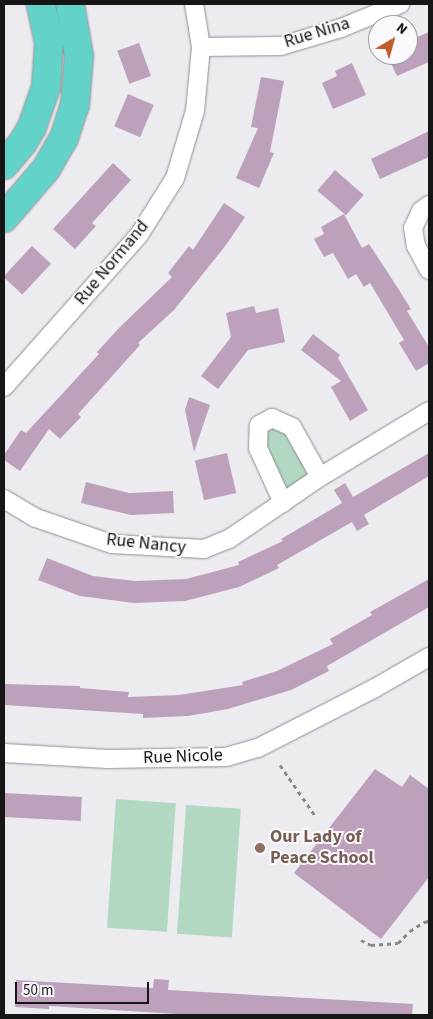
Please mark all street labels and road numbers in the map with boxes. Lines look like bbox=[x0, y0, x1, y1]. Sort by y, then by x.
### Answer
street label: Rue Nina bbox=[282, 13, 352, 53]
street label: Rue Normand bbox=[70, 216, 154, 310]
street label: Rue Nancy bbox=[105, 529, 187, 559]
street label: Rue Nicole bbox=[143, 745, 223, 769]

